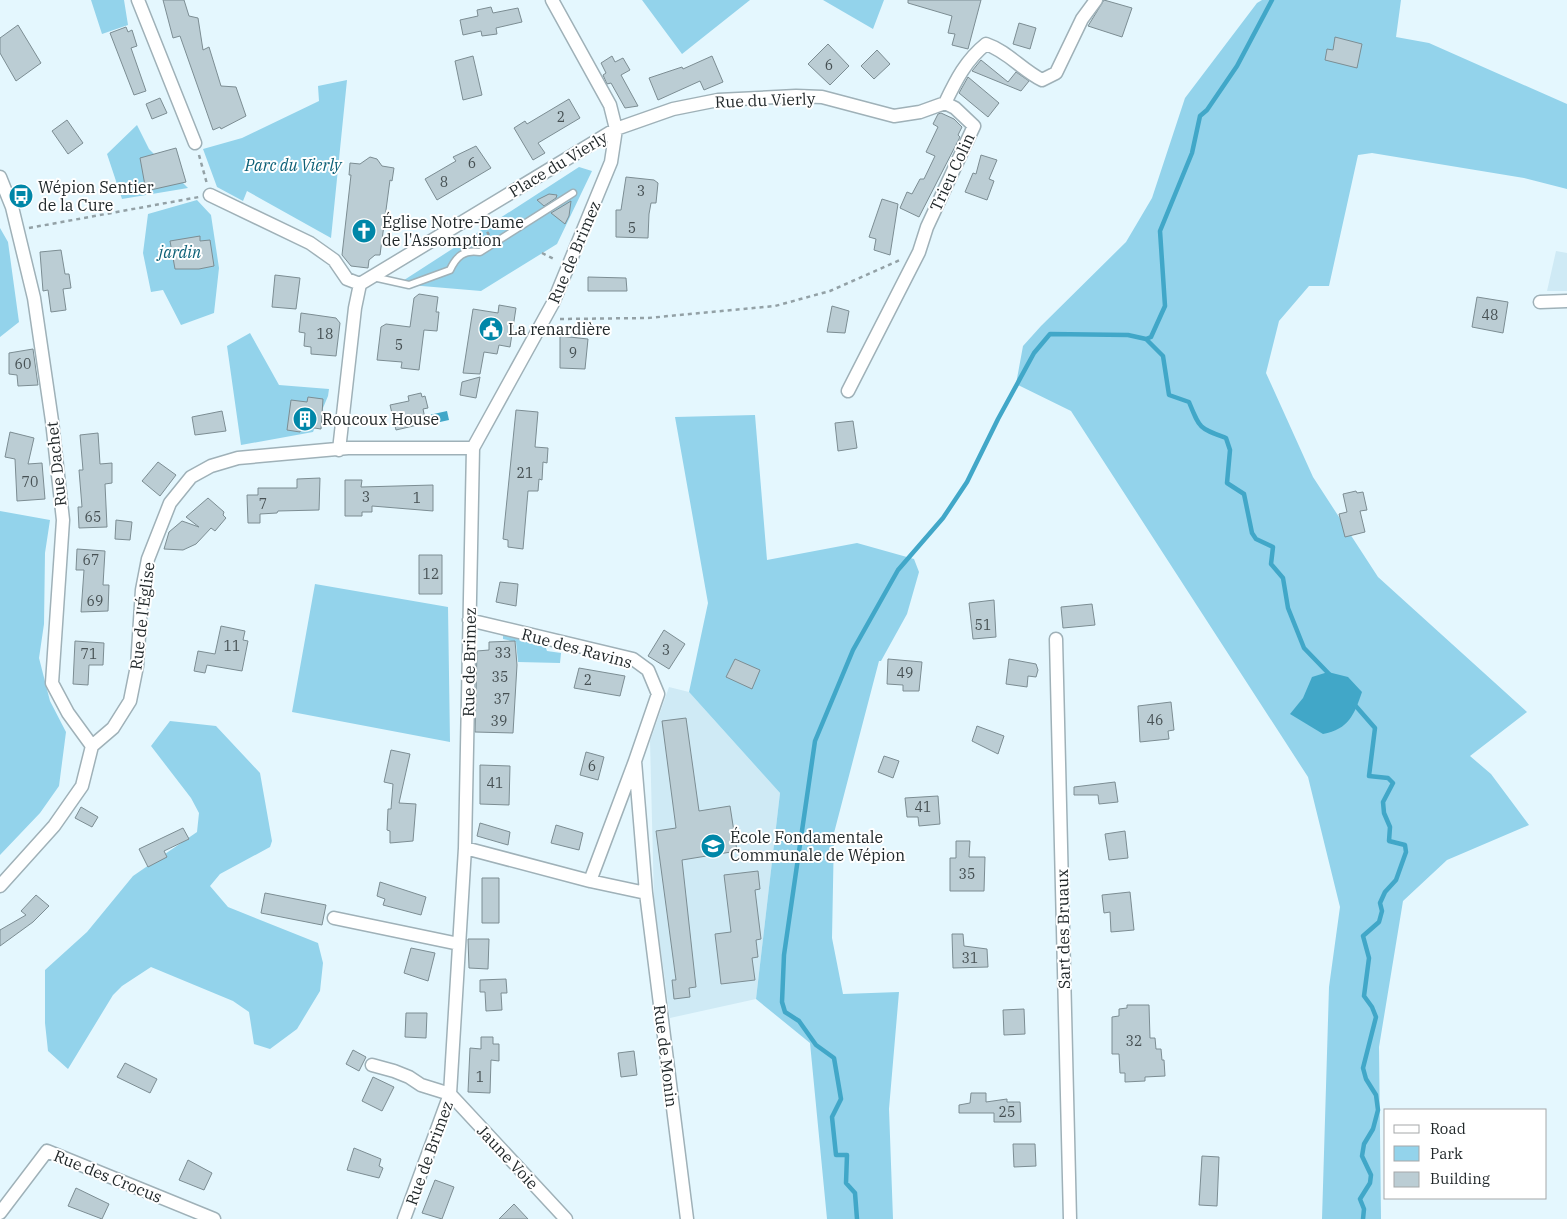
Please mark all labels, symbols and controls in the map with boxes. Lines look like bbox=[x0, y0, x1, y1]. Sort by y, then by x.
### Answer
house number: 6 bbox=[825, 56, 833, 74]
street label: Rue du Vierly bbox=[714, 88, 816, 112]
house number: 2 bbox=[557, 108, 565, 126]
street label: Place du Vierly bbox=[505, 126, 611, 201]
street label: Trieu Colin bbox=[925, 130, 979, 214]
house number: 6 bbox=[468, 154, 476, 172]
park label: Parc du Vierly bbox=[244, 155, 343, 175]
house number: 8 bbox=[440, 173, 448, 191]
place label: Wépion Sentier de la Cure bbox=[38, 177, 154, 215]
house number: 3 bbox=[637, 182, 645, 200]
bus stop icon: Wépion Sentier de la Cure bbox=[8, 183, 34, 209]
street label: Rue de Brimez bbox=[543, 198, 605, 306]
place label: Église Notre-Dame de l'Assomption bbox=[382, 211, 524, 250]
church icon: Église Notre-Dame de l'Assomption bbox=[351, 218, 377, 244]
house number: 5 bbox=[628, 219, 636, 237]
park label: jardin bbox=[156, 242, 201, 262]
house number: 48 bbox=[1482, 306, 1498, 324]
public building icon: La renardière bbox=[478, 316, 504, 342]
place label: La renardière bbox=[508, 319, 611, 339]
house number: 18 bbox=[317, 325, 333, 343]
house number: 5 bbox=[395, 336, 403, 354]
house number: 9 bbox=[569, 344, 577, 362]
house number: 60 bbox=[15, 355, 31, 373]
building icon: Roucoux House bbox=[292, 406, 318, 432]
place label: Roucoux House bbox=[322, 409, 439, 429]
street label: Rue Dachet bbox=[42, 420, 70, 507]
house number: 21 bbox=[517, 464, 533, 482]
house number: 70 bbox=[22, 473, 38, 491]
house number: 3 bbox=[362, 488, 370, 506]
house number: 1 bbox=[413, 489, 421, 507]
house number: 7 bbox=[259, 495, 267, 513]
house number: 65 bbox=[85, 508, 101, 526]
house number: 67 bbox=[83, 551, 99, 569]
street label: Rue de l'Église bbox=[124, 561, 159, 671]
house number: 12 bbox=[423, 565, 439, 583]
house number: 69 bbox=[87, 592, 103, 610]
street label: Rue de Brimez bbox=[458, 607, 480, 717]
house number: 51 bbox=[975, 616, 991, 634]
street label: Rue des Ravins bbox=[520, 624, 634, 672]
house number: 11 bbox=[224, 637, 240, 655]
house number: 3 bbox=[662, 641, 670, 659]
house number: 33 bbox=[495, 644, 511, 662]
house number: 71 bbox=[81, 645, 97, 663]
house number: 49 bbox=[897, 664, 913, 682]
house number: 35 bbox=[492, 668, 508, 686]
house number: 2 bbox=[584, 671, 592, 689]
house number: 37 bbox=[494, 690, 510, 708]
house number: 46 bbox=[1147, 711, 1163, 729]
house number: 39 bbox=[491, 712, 507, 730]
house number: 6 bbox=[588, 757, 596, 775]
house number: 41 bbox=[487, 774, 503, 792]
house number: 41 bbox=[915, 798, 931, 816]
place label: École Fondamentale Communale de Wépion bbox=[730, 826, 905, 865]
school or university icon: École Fondamentale Communale de Wépion bbox=[700, 833, 726, 859]
house number: 35 bbox=[959, 865, 975, 883]
street label: Sart des Bruaux bbox=[1052, 869, 1074, 989]
house number: 31 bbox=[962, 949, 978, 967]
street label: Rue de Monin bbox=[650, 1003, 682, 1109]
house number: 32 bbox=[1126, 1032, 1142, 1050]
house number: 1 bbox=[476, 1068, 484, 1086]
street label: Rue de Brimez bbox=[401, 1098, 457, 1208]
house number: 25 bbox=[999, 1103, 1015, 1121]
legend bbox=[1384, 1109, 1547, 1199]
text: Road bbox=[1430, 1119, 1466, 1138]
street label: Jaune Voie bbox=[473, 1121, 543, 1193]
text: Park bbox=[1430, 1144, 1463, 1163]
street label: Rue des Crocus bbox=[51, 1145, 165, 1207]
text: Building bbox=[1430, 1169, 1490, 1188]

